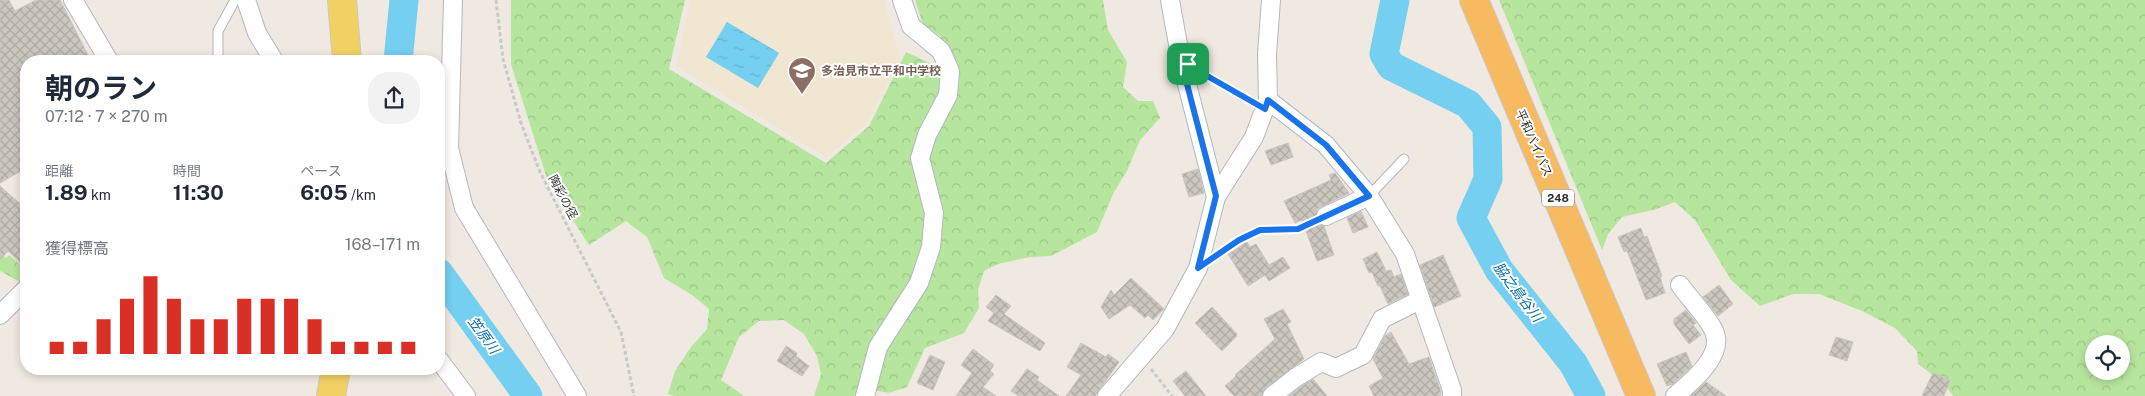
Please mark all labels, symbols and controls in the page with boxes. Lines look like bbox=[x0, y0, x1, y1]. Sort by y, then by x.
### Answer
pin bbox=[1167, 43, 1209, 85]
icon: arrive bbox=[1174, 50, 1202, 78]
school or university icon: 多治見市立平和中学校 bbox=[787, 56, 817, 95]
place label: 多治見市立平和中学校 bbox=[821, 64, 941, 78]
text: 朝のラン bbox=[45, 71, 157, 104]
button: share bbox=[368, 72, 420, 124]
text: 07:12 · 7 × 270 m bbox=[45, 107, 167, 126]
street label: 平和バイパス bbox=[1513, 107, 1555, 179]
text: 距離 bbox=[45, 163, 73, 179]
text: 時間 bbox=[173, 163, 201, 179]
text: ペース bbox=[300, 163, 342, 179]
street label: 陶彩の径 bbox=[546, 173, 580, 221]
text: 1.89 bbox=[45, 180, 88, 205]
text: 11:30 bbox=[173, 180, 224, 205]
text: 6:05 bbox=[300, 180, 348, 205]
text: km bbox=[88, 187, 111, 203]
text: /km bbox=[348, 187, 376, 203]
road number: 248 bbox=[1542, 190, 1574, 207]
text: 168–171 m bbox=[345, 235, 420, 254]
text: 獲得標高 bbox=[45, 239, 109, 258]
water label: 脇之島谷川 bbox=[1491, 259, 1547, 326]
water label: 笠原川 bbox=[465, 313, 504, 358]
map controls bbox=[2085, 335, 2130, 380]
button: locate bbox=[2085, 335, 2130, 380]

